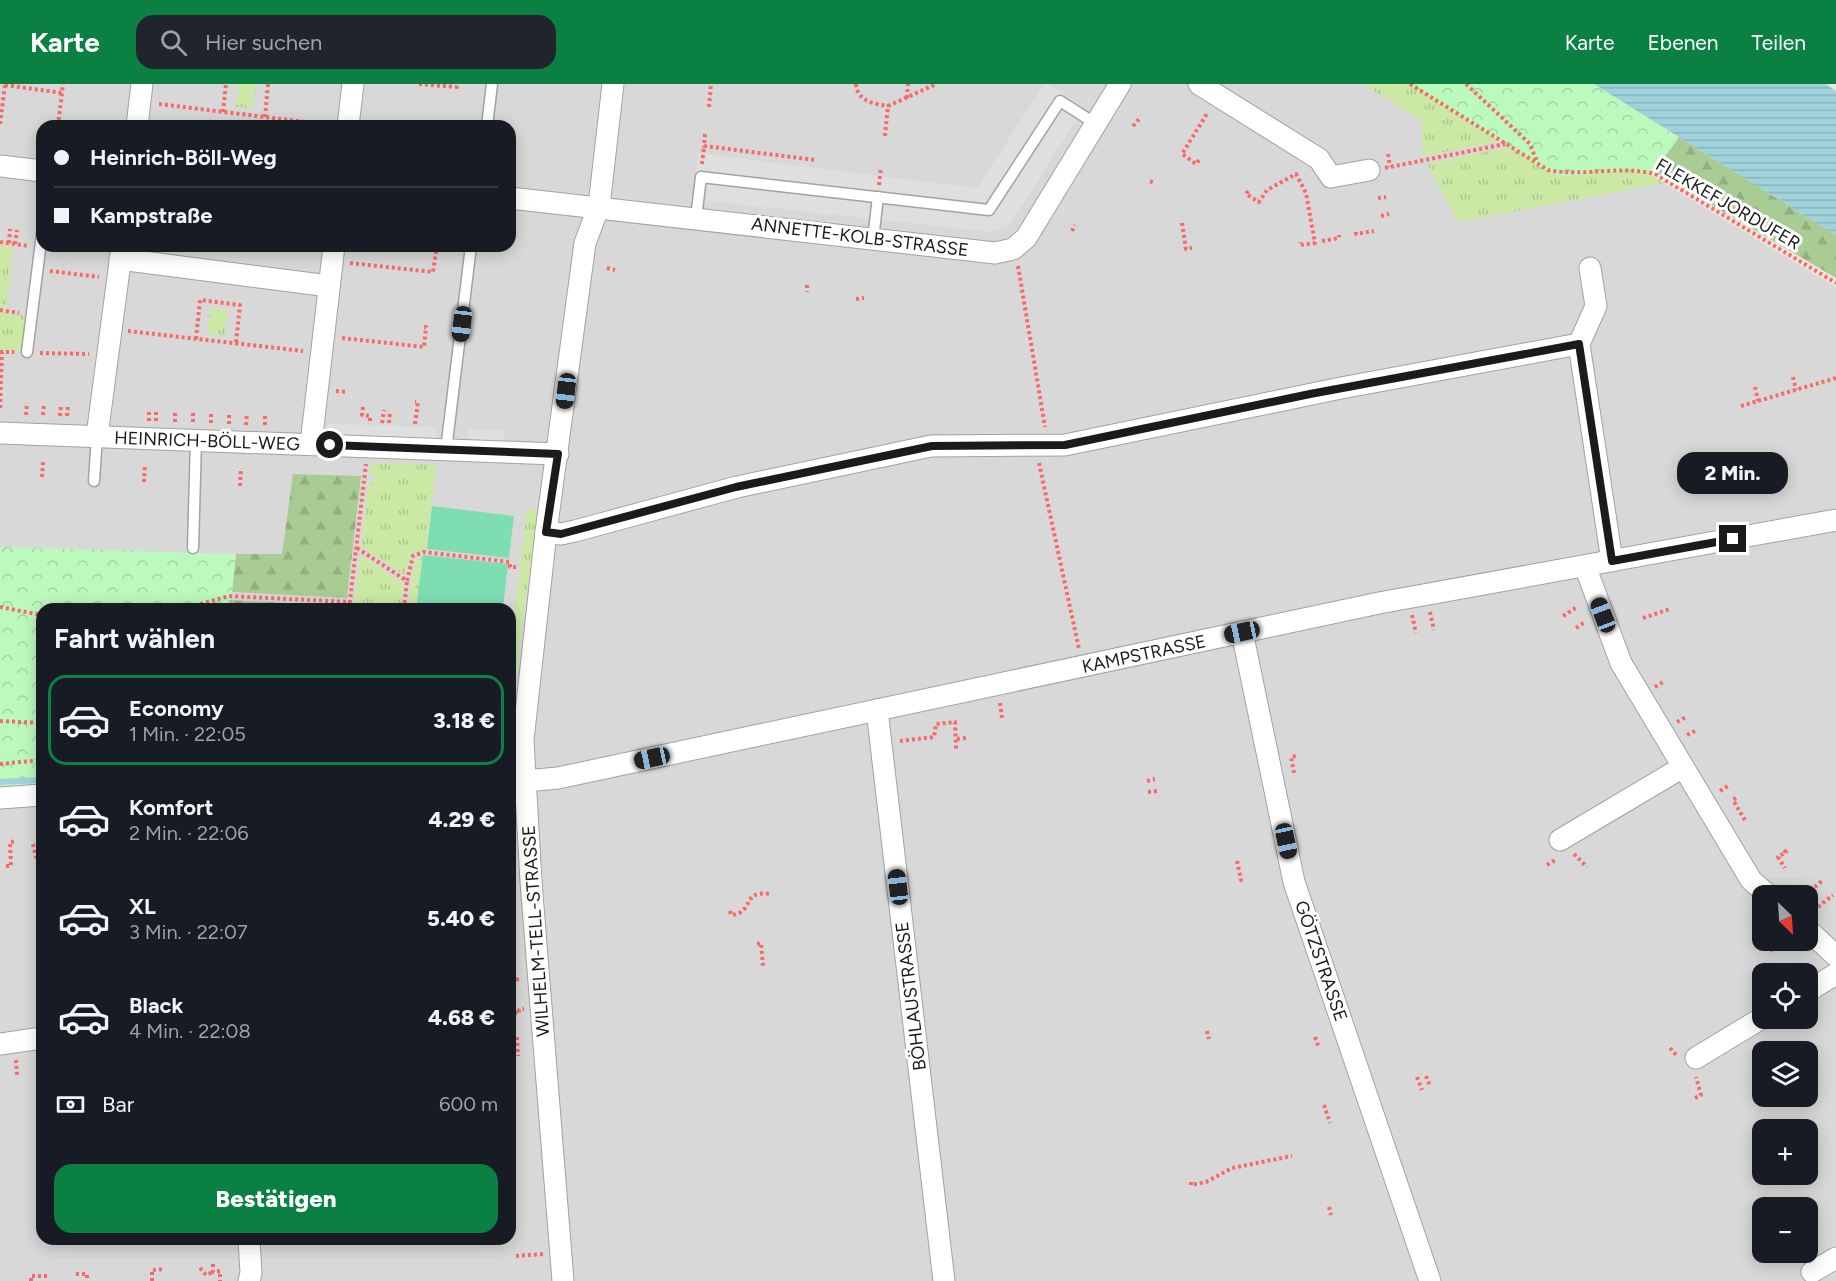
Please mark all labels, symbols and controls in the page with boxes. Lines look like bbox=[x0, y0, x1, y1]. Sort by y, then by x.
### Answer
search box bbox=[136, 15, 556, 69]
text: Karte bbox=[30, 25, 100, 59]
icon: search bbox=[157, 26, 190, 59]
text: Hier suchen bbox=[205, 29, 322, 56]
text: Karte bbox=[1565, 30, 1614, 55]
text: Ebenen bbox=[1647, 30, 1719, 55]
text: Teilen bbox=[1752, 30, 1806, 55]
text: Heinrich-Böll-Weg bbox=[90, 144, 277, 171]
street label: FLEKKEFJORDUFER bbox=[1652, 154, 1804, 254]
text: Kampstraße bbox=[90, 202, 212, 229]
street label: ANNETTE-KOLB-STRASSE bbox=[750, 213, 970, 261]
car bbox=[451, 305, 473, 343]
car bbox=[555, 372, 577, 410]
street label: HEINRICH-BÖLL-WEG bbox=[114, 427, 301, 455]
route start bbox=[316, 431, 343, 458]
callout: 2 Min. bbox=[1678, 452, 1788, 494]
text: 2 Min. bbox=[1704, 461, 1761, 485]
route end bbox=[1719, 525, 1746, 552]
car bbox=[1588, 595, 1618, 635]
car bbox=[1223, 619, 1261, 645]
text: Fahrt wählen bbox=[54, 622, 215, 655]
street label: KAMPSTRASSE bbox=[1080, 630, 1208, 678]
icon: car bbox=[57, 693, 111, 747]
text: Economy bbox=[129, 695, 224, 722]
text: 3.18 € bbox=[433, 707, 495, 734]
text: 1 Min. · 22:05 bbox=[129, 722, 246, 746]
car bbox=[633, 745, 671, 771]
icon: car bbox=[57, 792, 111, 846]
text: Komfort bbox=[129, 794, 213, 821]
text: 4.29 € bbox=[428, 806, 495, 833]
text: 2 Min. · 22:06 bbox=[129, 821, 249, 845]
car bbox=[1273, 822, 1299, 860]
street label: WILHELM-TELL-STRASSE bbox=[518, 825, 554, 1037]
car bbox=[887, 868, 909, 906]
north arrow bbox=[1752, 885, 1818, 951]
map controls bbox=[1752, 885, 1818, 1263]
icon: car bbox=[57, 891, 111, 945]
text: XL bbox=[129, 893, 156, 920]
street label: GÖTZSTRASSE bbox=[1290, 898, 1352, 1024]
text: 5.40 € bbox=[427, 905, 495, 932]
text: 3 Min. · 22:07 bbox=[129, 920, 248, 944]
street label: BÖHLAUSTRASSE bbox=[891, 920, 931, 1072]
button: locate bbox=[1752, 963, 1818, 1029]
icon: car bbox=[57, 990, 111, 1044]
text: Black bbox=[129, 992, 183, 1019]
text: 4.68 € bbox=[428, 1004, 495, 1031]
text: 4 Min. · 22:08 bbox=[129, 1019, 251, 1043]
button: layers bbox=[1752, 1041, 1818, 1107]
icon: cash bbox=[54, 1088, 87, 1121]
text: Bar bbox=[102, 1091, 134, 1118]
text: 600 m bbox=[439, 1092, 498, 1116]
button: + bbox=[1752, 1119, 1818, 1185]
button: Bestätigen bbox=[54, 1164, 498, 1233]
button: − bbox=[1752, 1197, 1818, 1263]

